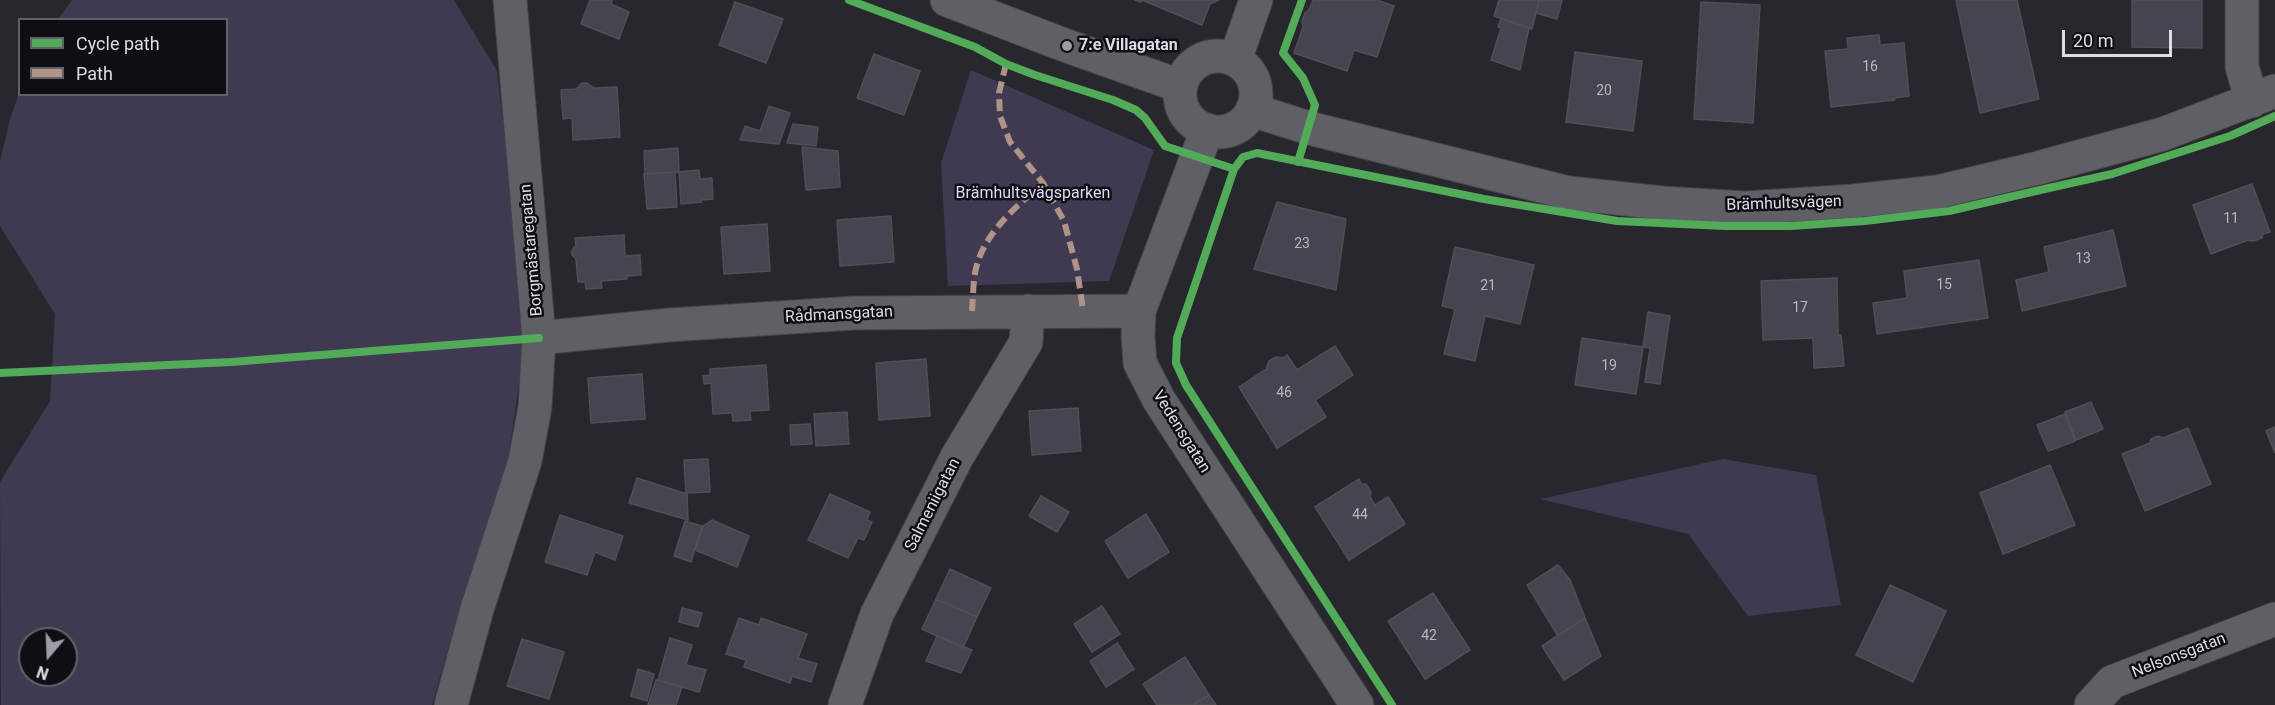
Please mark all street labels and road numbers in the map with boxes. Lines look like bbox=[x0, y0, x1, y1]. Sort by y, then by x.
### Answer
street label: Borgmästaregatan bbox=[517, 183, 547, 317]
street label: Brämhultsvägen bbox=[1726, 192, 1842, 216]
street label: Rådmansgatan bbox=[785, 303, 893, 327]
street label: Vedensgatan bbox=[1148, 387, 1214, 477]
street label: Salmeniigatan bbox=[901, 455, 965, 555]
street label: Nelsonsgatan bbox=[2129, 629, 2229, 683]

